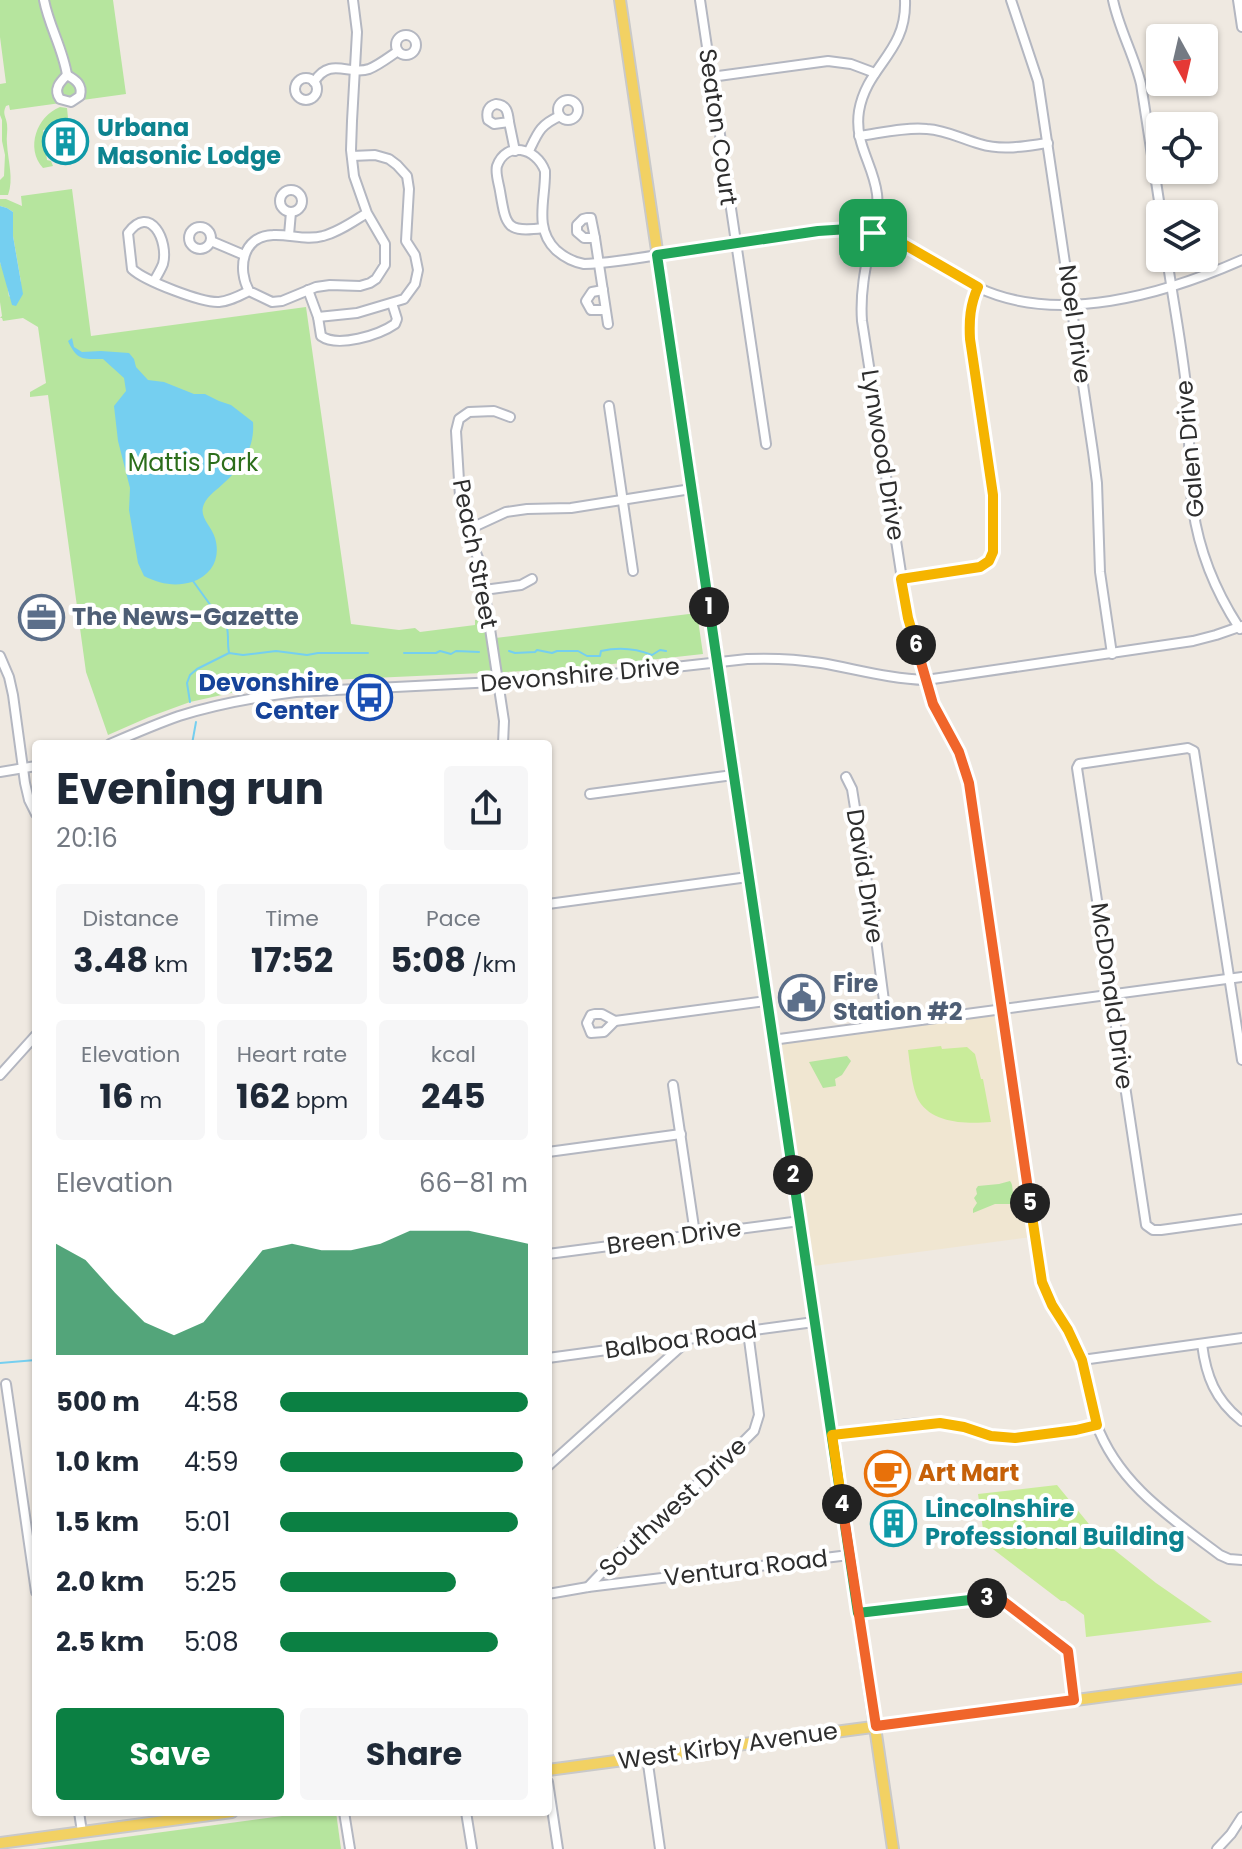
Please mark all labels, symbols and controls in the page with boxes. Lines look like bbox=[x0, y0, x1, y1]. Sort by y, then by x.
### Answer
north arrow bbox=[1146, 24, 1218, 96]
map controls bbox=[1146, 24, 1218, 272]
street label: Seaton Court bbox=[691, 46, 746, 207]
place label: Urbana Masonic Lodge bbox=[97, 111, 281, 172]
button: locate bbox=[1146, 112, 1218, 184]
building icon: Urbana Masonic Lodge bbox=[42, 118, 90, 166]
pin bbox=[839, 199, 907, 267]
button: layers bbox=[1146, 200, 1218, 272]
icon: arrive bbox=[851, 211, 895, 255]
street label: Noel Drive bbox=[1051, 262, 1100, 385]
street label: Lynwood Drive bbox=[854, 367, 913, 543]
street label: Galen Drive bbox=[1167, 379, 1212, 519]
park label: Mattis Park bbox=[128, 446, 259, 479]
street label: Peach Street bbox=[445, 476, 506, 631]
pin: 1 bbox=[689, 587, 729, 627]
text: 1 bbox=[705, 591, 713, 622]
office icon: The News-Gazette bbox=[17, 593, 65, 641]
place label: The News-Gazette bbox=[72, 600, 299, 633]
pin: 6 bbox=[896, 625, 936, 665]
text: 6 bbox=[909, 629, 923, 660]
street label: Devonshire Drive bbox=[479, 649, 681, 700]
place label: Devonshire Center bbox=[199, 666, 339, 727]
bus stop icon: Devonshire Center bbox=[346, 673, 394, 721]
text: Evening run bbox=[56, 758, 324, 819]
button: share bbox=[444, 766, 528, 850]
street label: David Drive bbox=[839, 806, 892, 945]
text: 20:16 bbox=[56, 820, 118, 856]
street label: McDonald Drive bbox=[1083, 901, 1142, 1091]
text: Distance bbox=[82, 903, 179, 934]
text: Time bbox=[265, 903, 319, 934]
text: Pace bbox=[426, 903, 481, 934]
text: 3.48 bbox=[73, 936, 148, 984]
text: 17:52 bbox=[251, 936, 333, 984]
text: 5:08 bbox=[390, 936, 466, 984]
text: km bbox=[148, 949, 188, 980]
text: /km bbox=[466, 949, 516, 980]
place label: Fire Station #2 bbox=[833, 967, 963, 1028]
public building icon: Fire Station #2 bbox=[778, 974, 826, 1022]
text: Elevation bbox=[81, 1039, 180, 1070]
text: Heart rate bbox=[237, 1039, 347, 1070]
text: kcal bbox=[431, 1039, 476, 1070]
text: 16 bbox=[99, 1072, 134, 1120]
text: 162 bbox=[236, 1072, 290, 1120]
text: 245 bbox=[421, 1072, 486, 1120]
text: m bbox=[134, 1085, 162, 1116]
text: bpm bbox=[290, 1085, 348, 1116]
pin: 2 bbox=[773, 1155, 813, 1195]
text: 2 bbox=[787, 1159, 799, 1190]
text: Elevation bbox=[56, 1165, 173, 1201]
text: 66–81 m bbox=[419, 1165, 528, 1201]
pin: 5 bbox=[1010, 1183, 1050, 1223]
text: 5 bbox=[1023, 1187, 1037, 1218]
street label: Breen Drive bbox=[605, 1211, 743, 1262]
street label: Balboa Road bbox=[603, 1312, 759, 1367]
text: 500 m bbox=[56, 1384, 140, 1420]
text: 4:58 bbox=[184, 1384, 239, 1420]
street label: Southwest Drive bbox=[591, 1429, 754, 1584]
text: 1.0 km bbox=[56, 1444, 139, 1480]
text: 4:59 bbox=[184, 1444, 239, 1480]
cafe icon: Art Mart bbox=[863, 1449, 911, 1497]
place label: Art Mart bbox=[918, 1456, 1019, 1489]
pin: 4 bbox=[822, 1484, 862, 1524]
text: 4 bbox=[835, 1488, 849, 1519]
place label: Lincolnshire Professional Building bbox=[925, 1492, 1185, 1553]
building icon: Lincolnshire Professional Building bbox=[870, 1499, 918, 1547]
text: 1.5 km bbox=[56, 1504, 139, 1540]
text: 5:01 bbox=[184, 1504, 231, 1540]
street label: Ventura Road bbox=[662, 1541, 830, 1594]
text: 2.0 km bbox=[56, 1564, 144, 1600]
text: 5:25 bbox=[184, 1564, 237, 1600]
pin: 3 bbox=[967, 1578, 1007, 1618]
text: 3 bbox=[980, 1582, 994, 1613]
text: 2.5 km bbox=[56, 1624, 144, 1660]
text: 5:08 bbox=[184, 1624, 239, 1660]
button: Save bbox=[56, 1708, 284, 1800]
button: Share bbox=[300, 1708, 528, 1800]
street label: West Kirby Avenue bbox=[616, 1714, 840, 1777]

